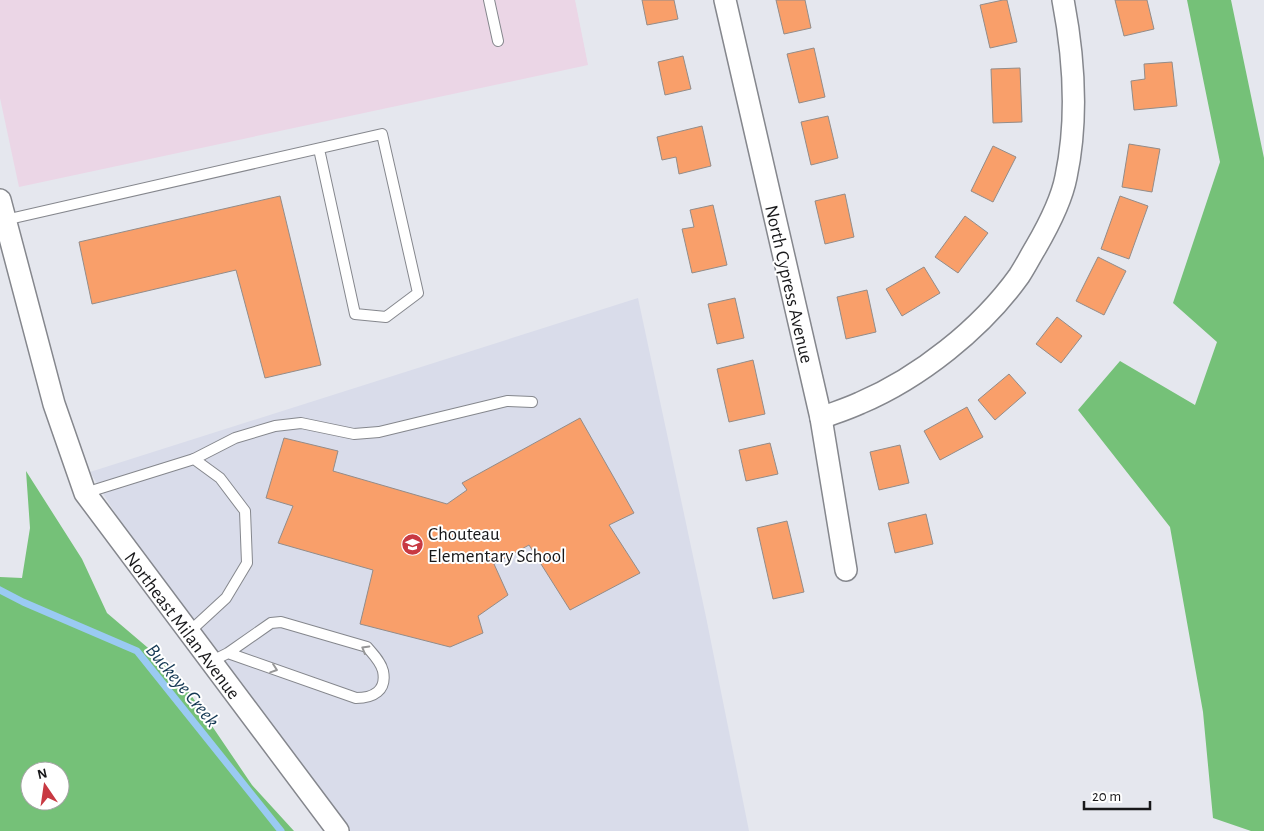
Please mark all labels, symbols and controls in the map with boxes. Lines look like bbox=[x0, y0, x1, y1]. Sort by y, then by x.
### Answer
street label: North Cypress Avenue bbox=[761, 203, 816, 365]
place label: Chouteau Elementary School bbox=[428, 525, 566, 566]
school or university icon: Chouteau Elementary School bbox=[400, 532, 424, 556]
street label: Northeast Milan Avenue bbox=[120, 549, 243, 703]
water label: Buckeye Creek bbox=[142, 640, 223, 731]
one-way arrow bbox=[361, 645, 370, 655]
one-way arrow bbox=[269, 663, 278, 673]
north arrow bbox=[20, 761, 70, 811]
text: N bbox=[36, 766, 49, 782]
scale bar bbox=[1084, 778, 1150, 810]
text: 20 m bbox=[1092, 789, 1121, 804]

